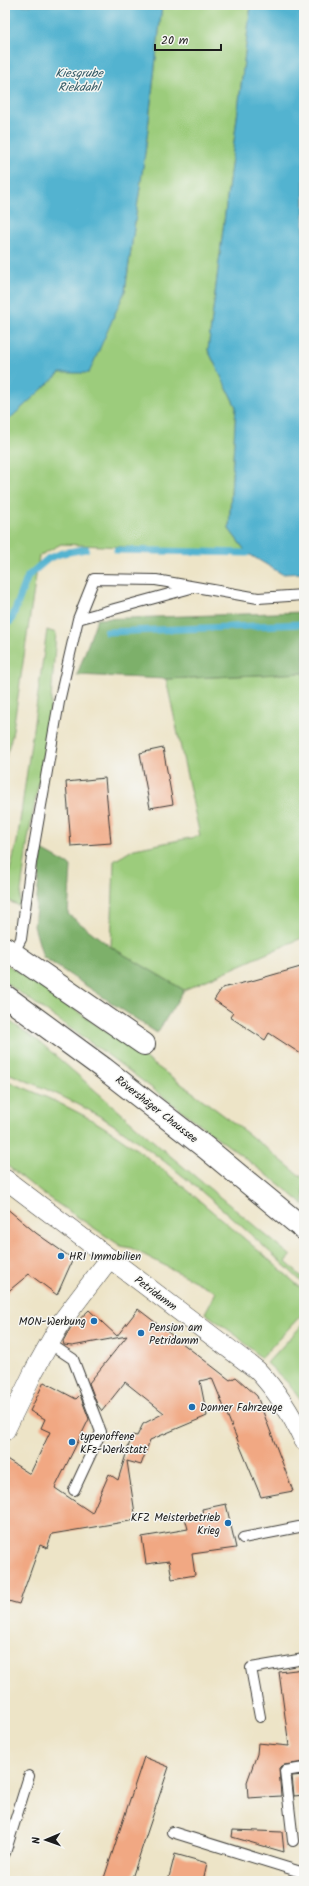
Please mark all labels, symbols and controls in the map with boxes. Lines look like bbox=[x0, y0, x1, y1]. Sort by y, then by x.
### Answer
scale bar bbox=[155, 26, 221, 52]
text: 20 m bbox=[161, 31, 189, 50]
water label: Kiesgrube Riekdahl bbox=[55, 64, 104, 97]
street label: Rövershäger Chaussee bbox=[111, 1072, 202, 1148]
place label: HRI Immobilien bbox=[69, 1248, 141, 1266]
marker: HRI Immobilien bbox=[56, 1251, 66, 1261]
street label: Petridamm bbox=[130, 1272, 181, 1316]
place label: MON-Werbung bbox=[19, 1313, 86, 1331]
marker: MON-Werbung bbox=[89, 1316, 99, 1326]
place label: Pension am Petridamm bbox=[149, 1319, 203, 1350]
marker: Pension am Petridamm bbox=[136, 1328, 146, 1338]
place label: Donner Fahrzeuge bbox=[200, 1399, 283, 1417]
marker: Donner Fahrzeuge bbox=[187, 1402, 197, 1412]
place label: typenoffene KFz-Werkstatt bbox=[80, 1428, 148, 1459]
marker: typenoffene KFz-Werkstatt bbox=[67, 1437, 77, 1447]
place label: KFZ Meisterbetrieb Krieg bbox=[131, 1509, 220, 1540]
marker: KFZ Meisterbetrieb Krieg bbox=[223, 1518, 233, 1528]
north arrow bbox=[26, 1820, 66, 1860]
text: N bbox=[28, 1836, 46, 1844]

